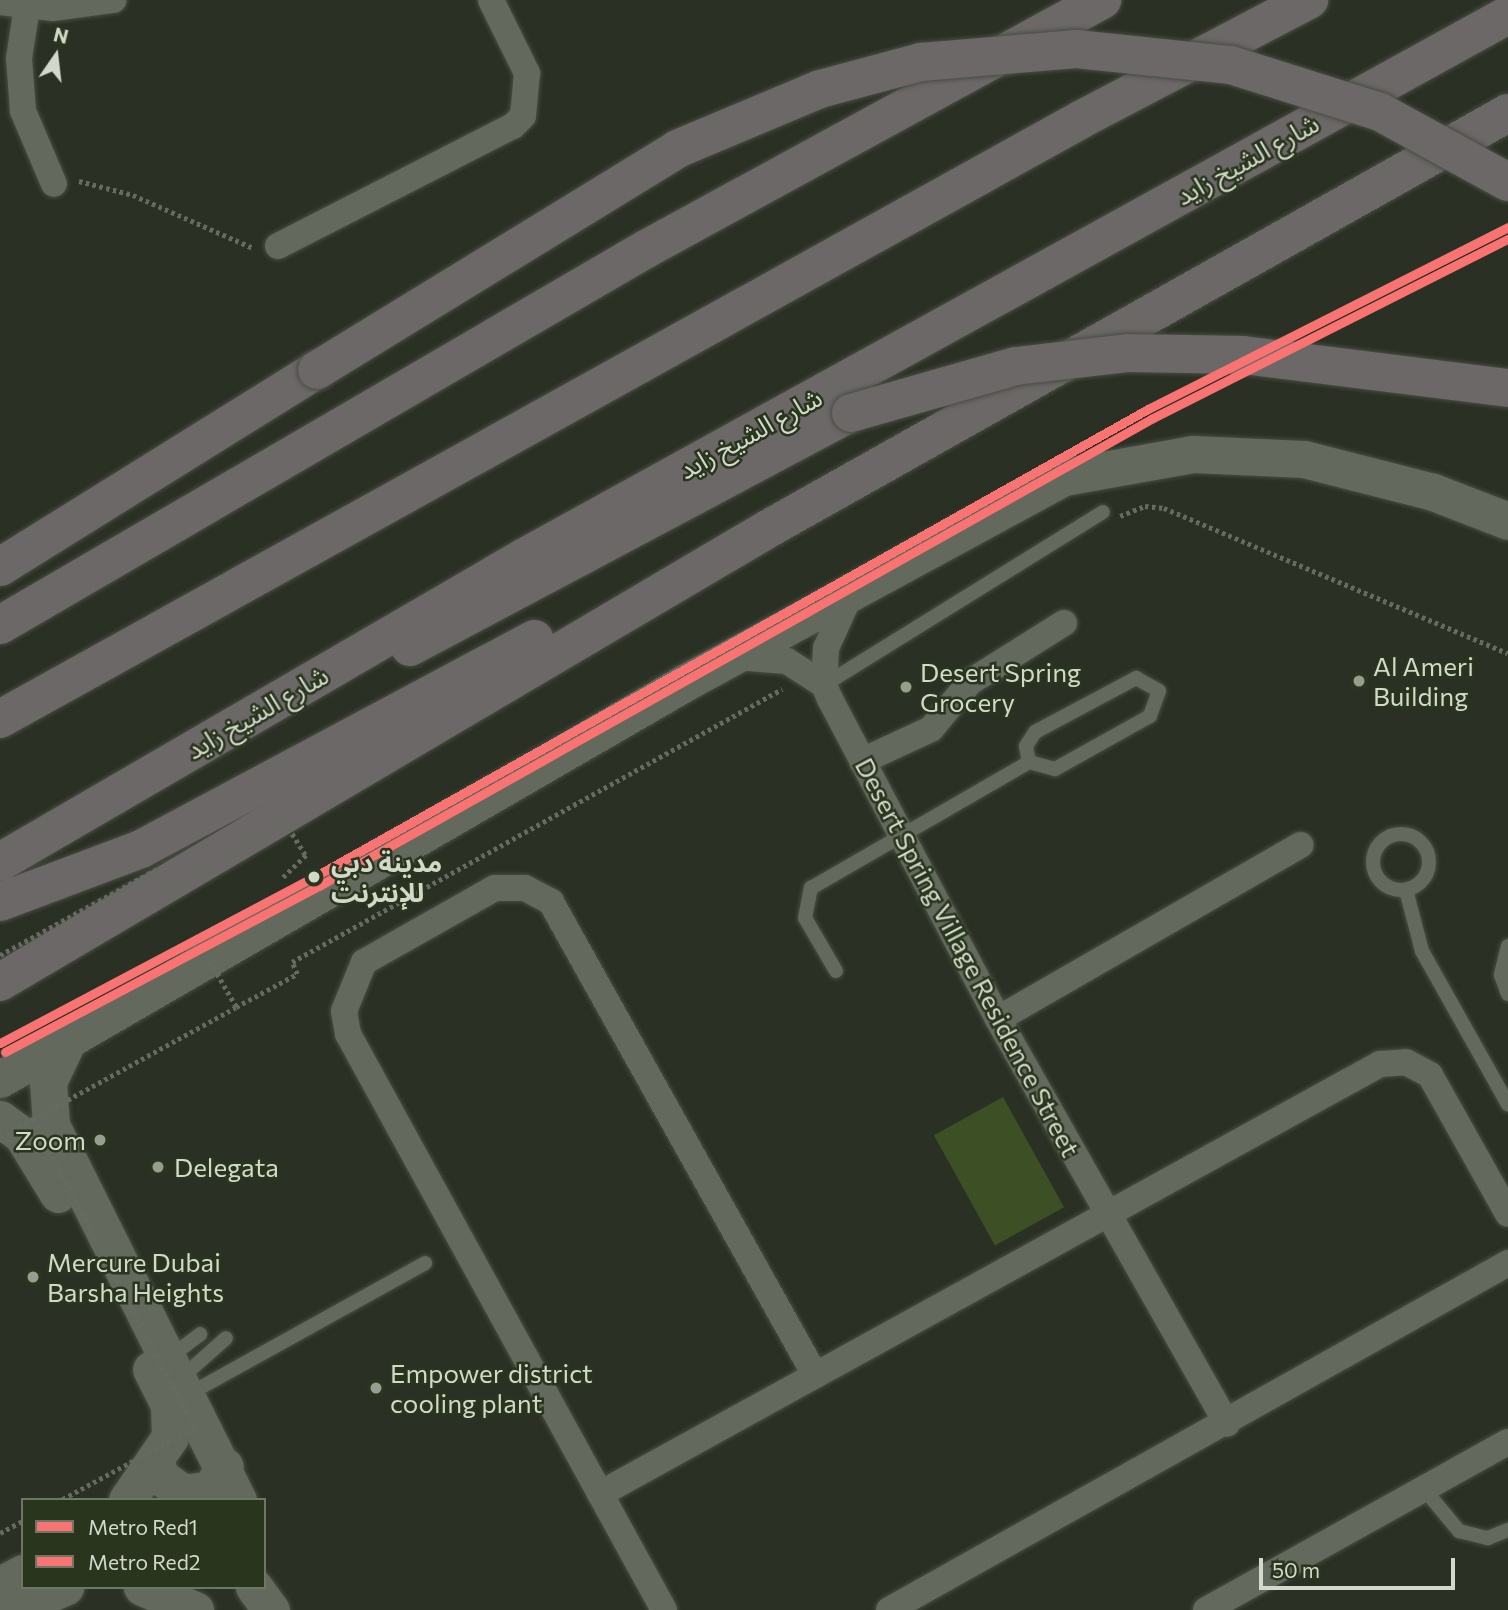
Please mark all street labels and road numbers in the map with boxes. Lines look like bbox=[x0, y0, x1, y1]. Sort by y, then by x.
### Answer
street label: شارع الشيخ زايد bbox=[1170, 107, 1324, 211]
street label: شارع الشيخ زايد bbox=[673, 381, 827, 485]
street label: شارع الشيخ زايد bbox=[180, 659, 334, 765]
street label: Desert Spring Village Residence Street bbox=[849, 752, 1087, 1162]

